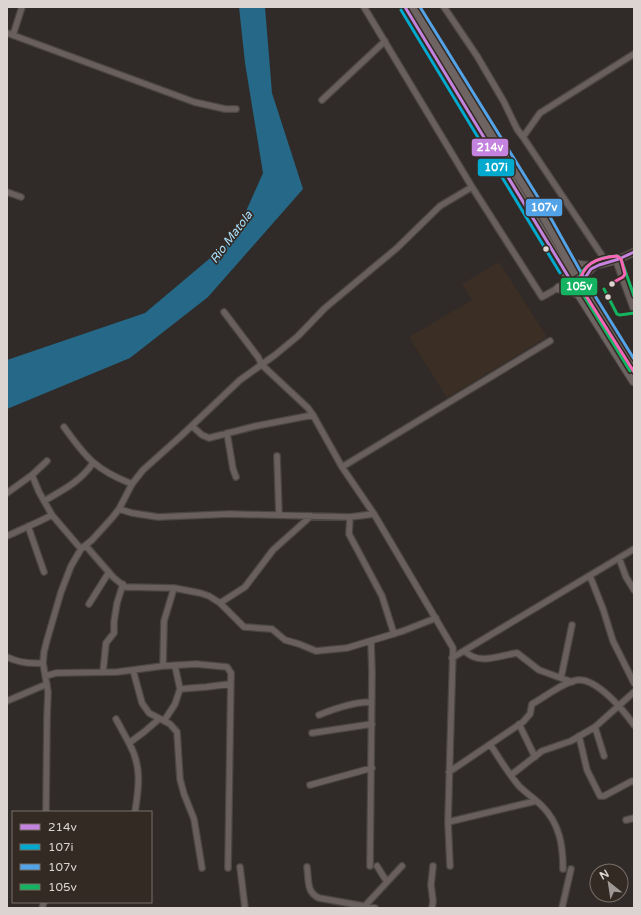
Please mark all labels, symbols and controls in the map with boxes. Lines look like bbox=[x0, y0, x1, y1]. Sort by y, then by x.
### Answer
line badge: 214v bbox=[471, 138, 509, 157]
text: 214v bbox=[477, 141, 503, 154]
line badge: 107i bbox=[477, 158, 515, 177]
text: 107i bbox=[484, 161, 508, 174]
line badge: 107v bbox=[525, 198, 563, 217]
text: 107v bbox=[531, 201, 557, 214]
water label: Rio Matola bbox=[207, 208, 255, 266]
unlabelled marker bbox=[541, 244, 551, 254]
line badge: 105v bbox=[560, 277, 598, 296]
unlabelled marker bbox=[607, 279, 617, 289]
text: 105v bbox=[566, 280, 592, 293]
unlabelled marker bbox=[603, 292, 613, 302]
legend bbox=[12, 811, 152, 903]
text: 214v bbox=[48, 820, 78, 834]
text: 107i bbox=[48, 840, 74, 854]
text: 107v bbox=[48, 860, 78, 874]
north arrow bbox=[589, 863, 629, 903]
text: N bbox=[597, 867, 611, 883]
text: 105v bbox=[48, 880, 78, 894]

